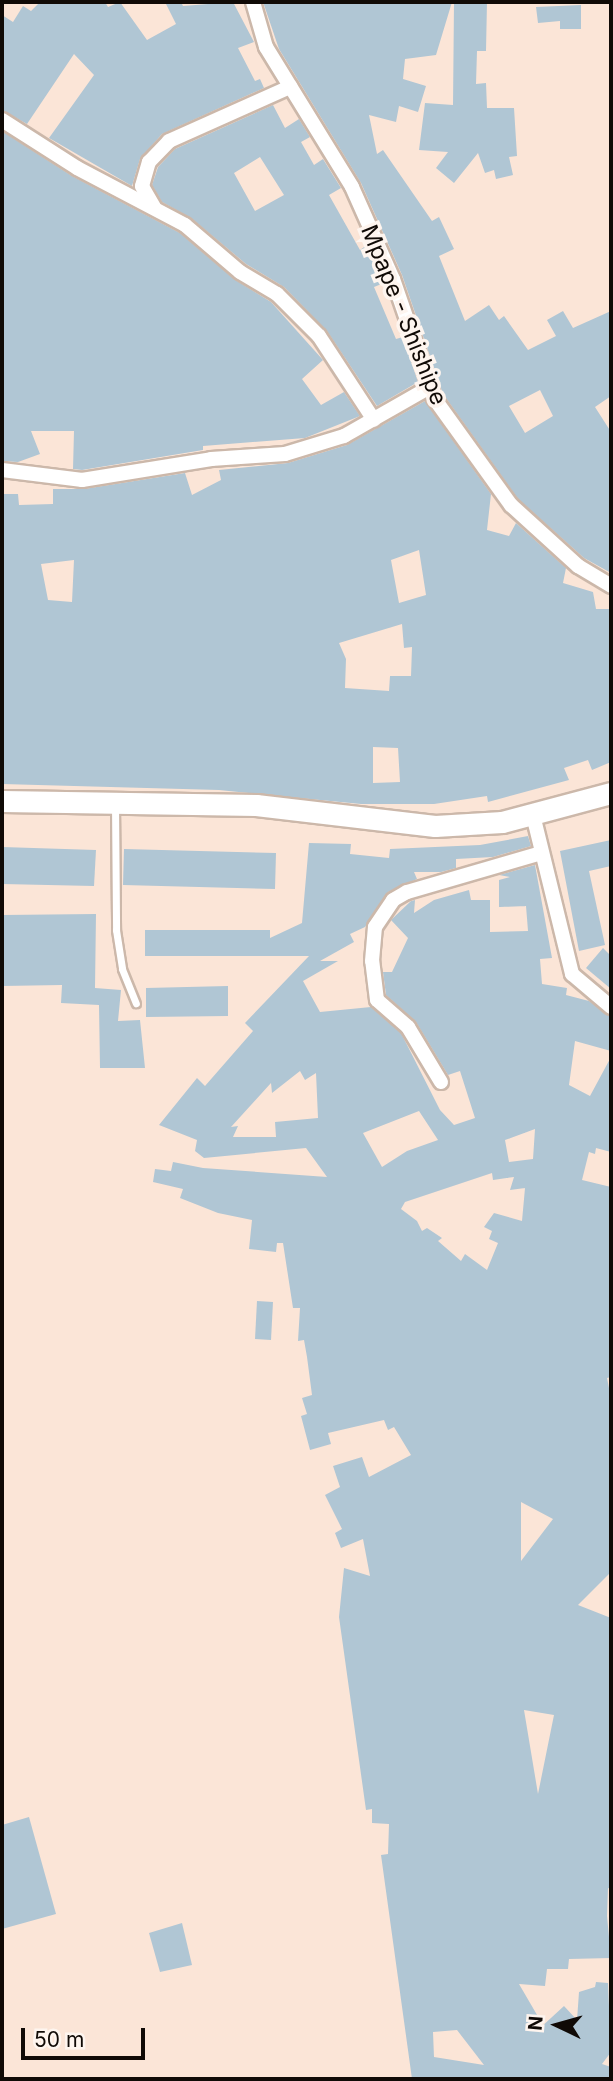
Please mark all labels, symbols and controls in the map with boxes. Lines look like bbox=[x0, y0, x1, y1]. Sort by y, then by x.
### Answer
street label: Mpape - Shishipe bbox=[355, 221, 453, 409]
north arrow bbox=[522, 1990, 592, 2060]
scale bar bbox=[24, 2014, 149, 2058]
text: N bbox=[523, 2015, 548, 2031]
text: 50 m bbox=[34, 2027, 84, 2052]

